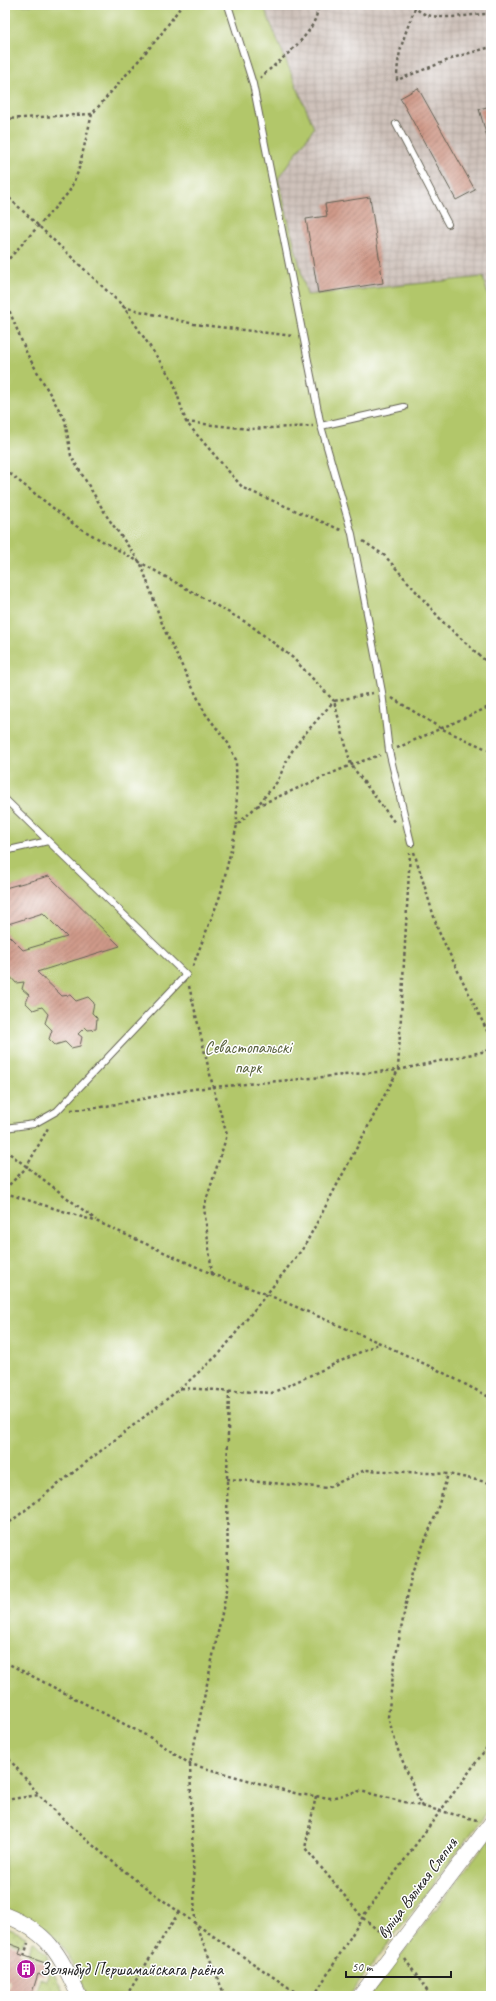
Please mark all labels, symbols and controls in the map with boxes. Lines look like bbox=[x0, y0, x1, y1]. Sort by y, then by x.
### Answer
park label: Севастопальскі парк bbox=[205, 1037, 293, 1078]
street label: вуліца Вялікая Слепня bbox=[372, 1833, 462, 1943]
scale bar bbox=[346, 1953, 451, 1979]
building icon: Зелянбуд Першамайскага раёна bbox=[15, 1958, 37, 1980]
place label: Зелянбуд Першамайскага раёна bbox=[40, 1959, 225, 1980]
text: 50 m bbox=[352, 1959, 374, 1975]

